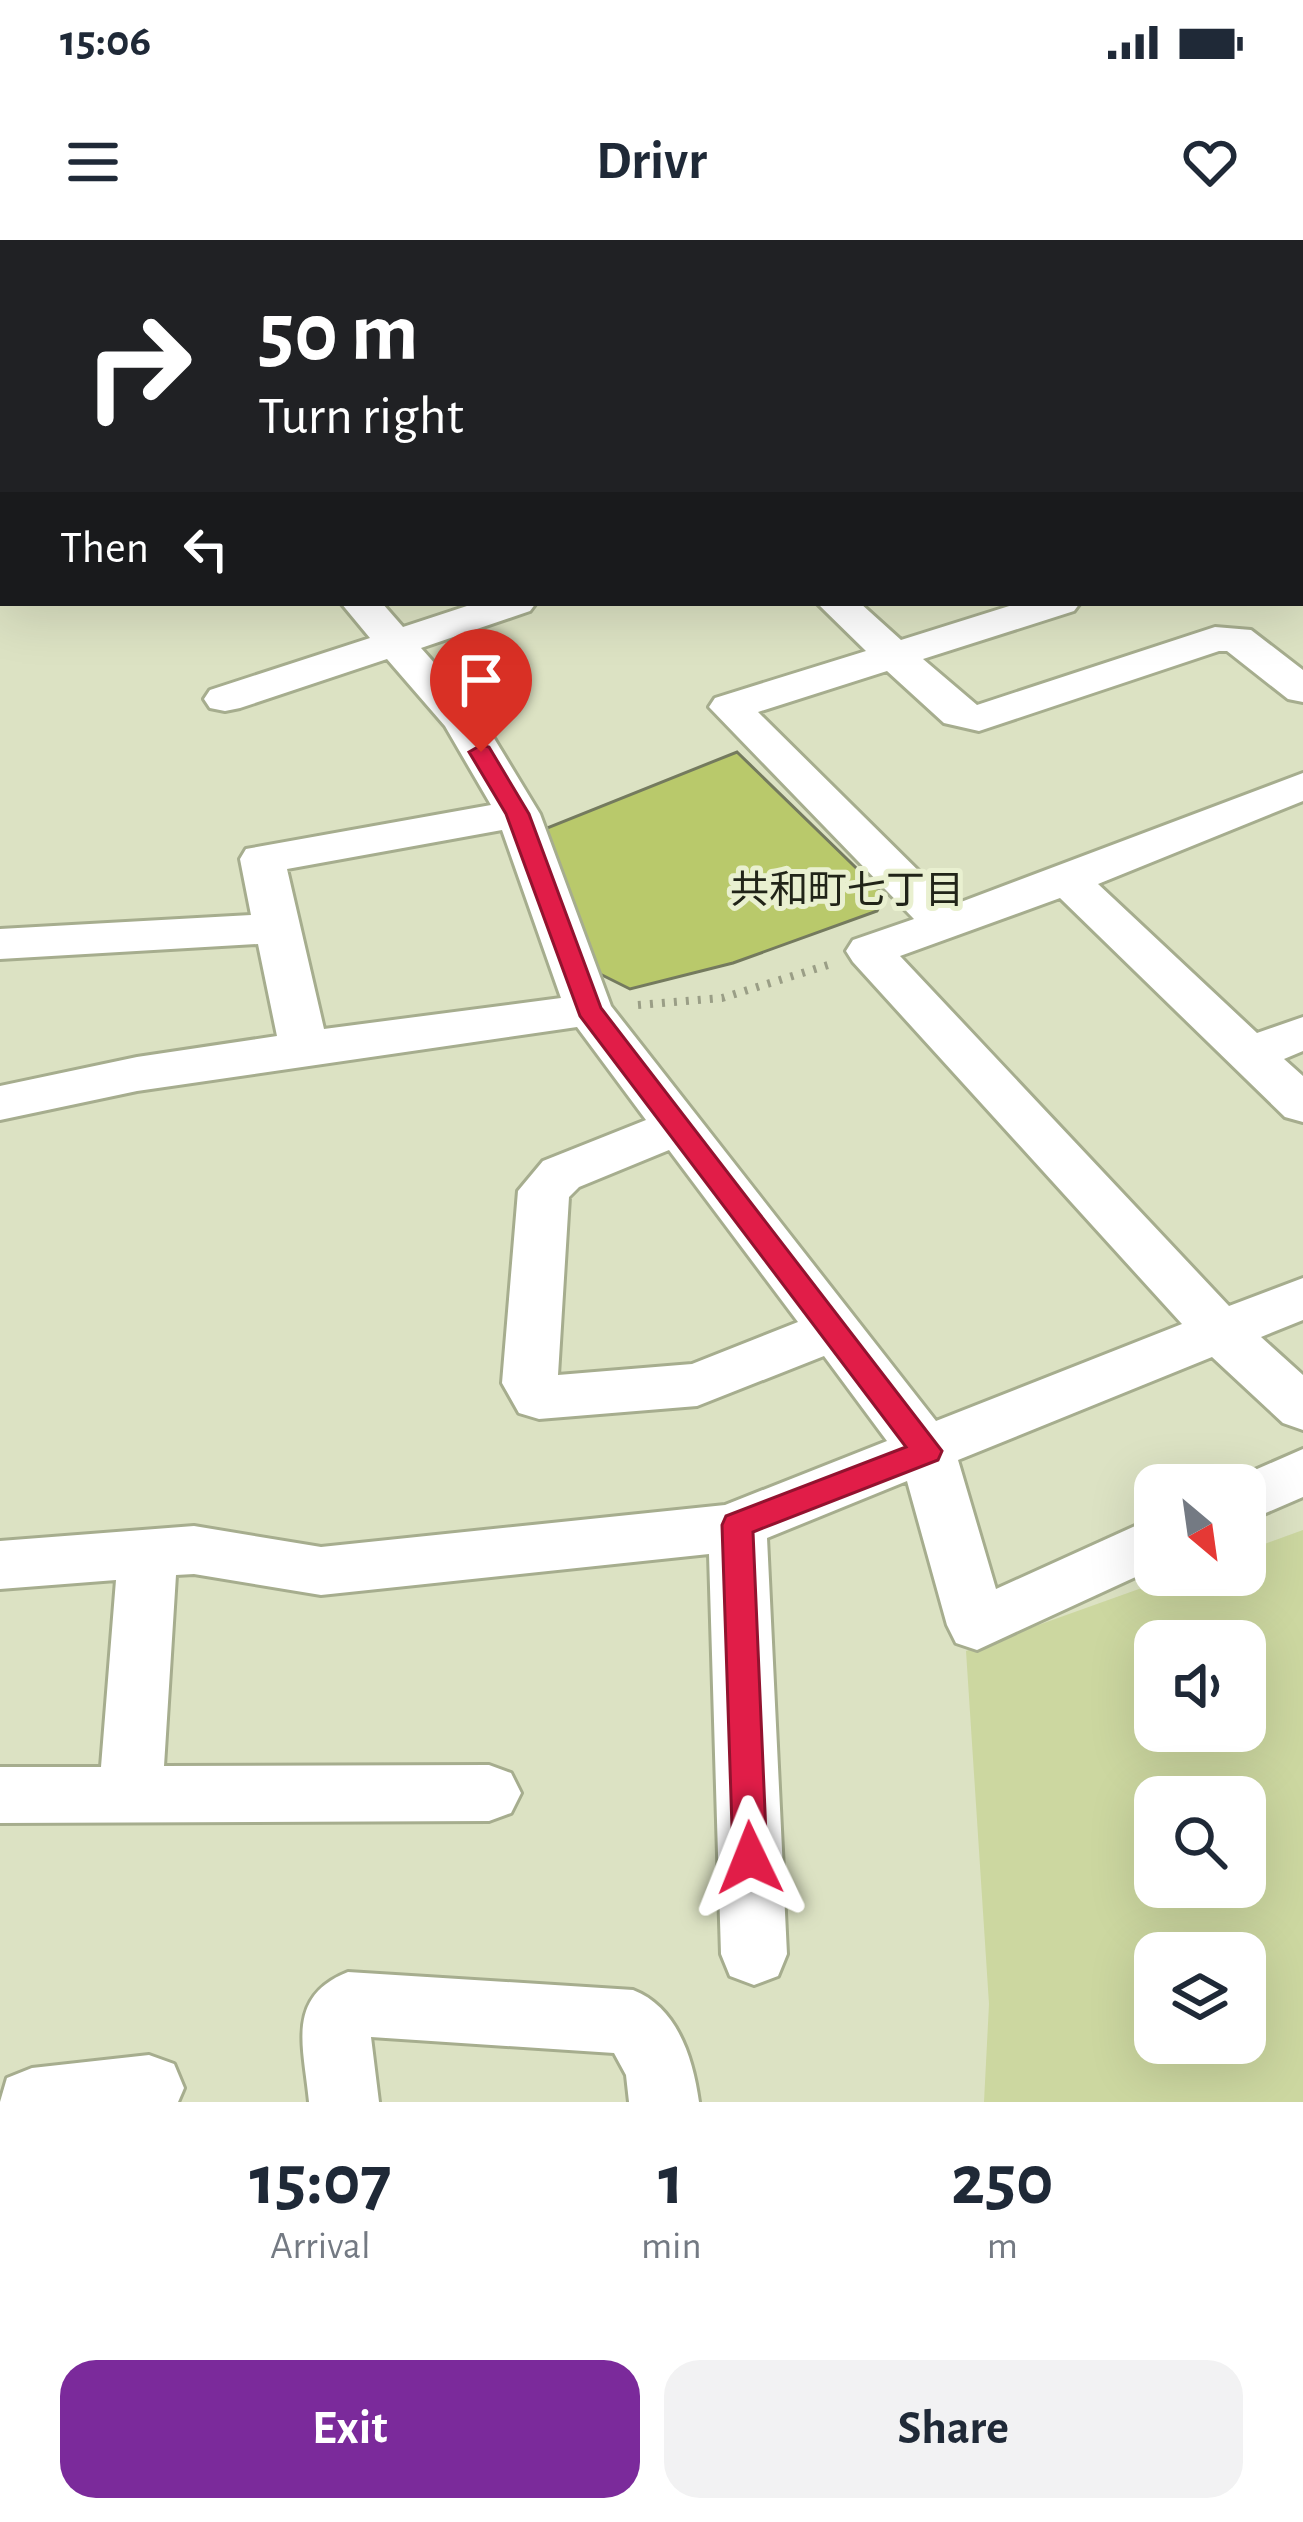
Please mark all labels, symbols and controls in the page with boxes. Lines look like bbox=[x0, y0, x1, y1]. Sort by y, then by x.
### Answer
text: 15:06 bbox=[60, 19, 151, 64]
icon: menu bbox=[60, 129, 126, 195]
icon: heart bbox=[1177, 129, 1243, 195]
text: Drivr bbox=[596, 135, 707, 189]
icon: right bbox=[60, 288, 216, 444]
text: 50 m bbox=[258, 292, 419, 376]
text: Turn right bbox=[258, 390, 464, 444]
icon: left bbox=[173, 516, 239, 582]
text: Then bbox=[60, 526, 149, 571]
pin bbox=[430, 629, 532, 752]
icon: arrive bbox=[448, 647, 514, 713]
district label: 共和町七丁目 bbox=[730, 870, 964, 911]
north arrow bbox=[1134, 1464, 1266, 1596]
map controls bbox=[1134, 1464, 1266, 2064]
button: sound bbox=[1134, 1620, 1266, 1752]
button: search bbox=[1134, 1776, 1266, 1908]
position arrow bbox=[687, 1795, 813, 1921]
button: layers bbox=[1134, 1932, 1266, 2064]
text: 15:07 bbox=[249, 2145, 392, 2217]
text: 1 bbox=[658, 2145, 684, 2217]
text: 250 bbox=[951, 2145, 1054, 2217]
text: Arrival bbox=[270, 2227, 371, 2266]
text: min bbox=[641, 2227, 702, 2266]
text: m bbox=[987, 2227, 1018, 2266]
button: Exit bbox=[60, 2360, 640, 2498]
button: Share bbox=[664, 2360, 1243, 2498]

